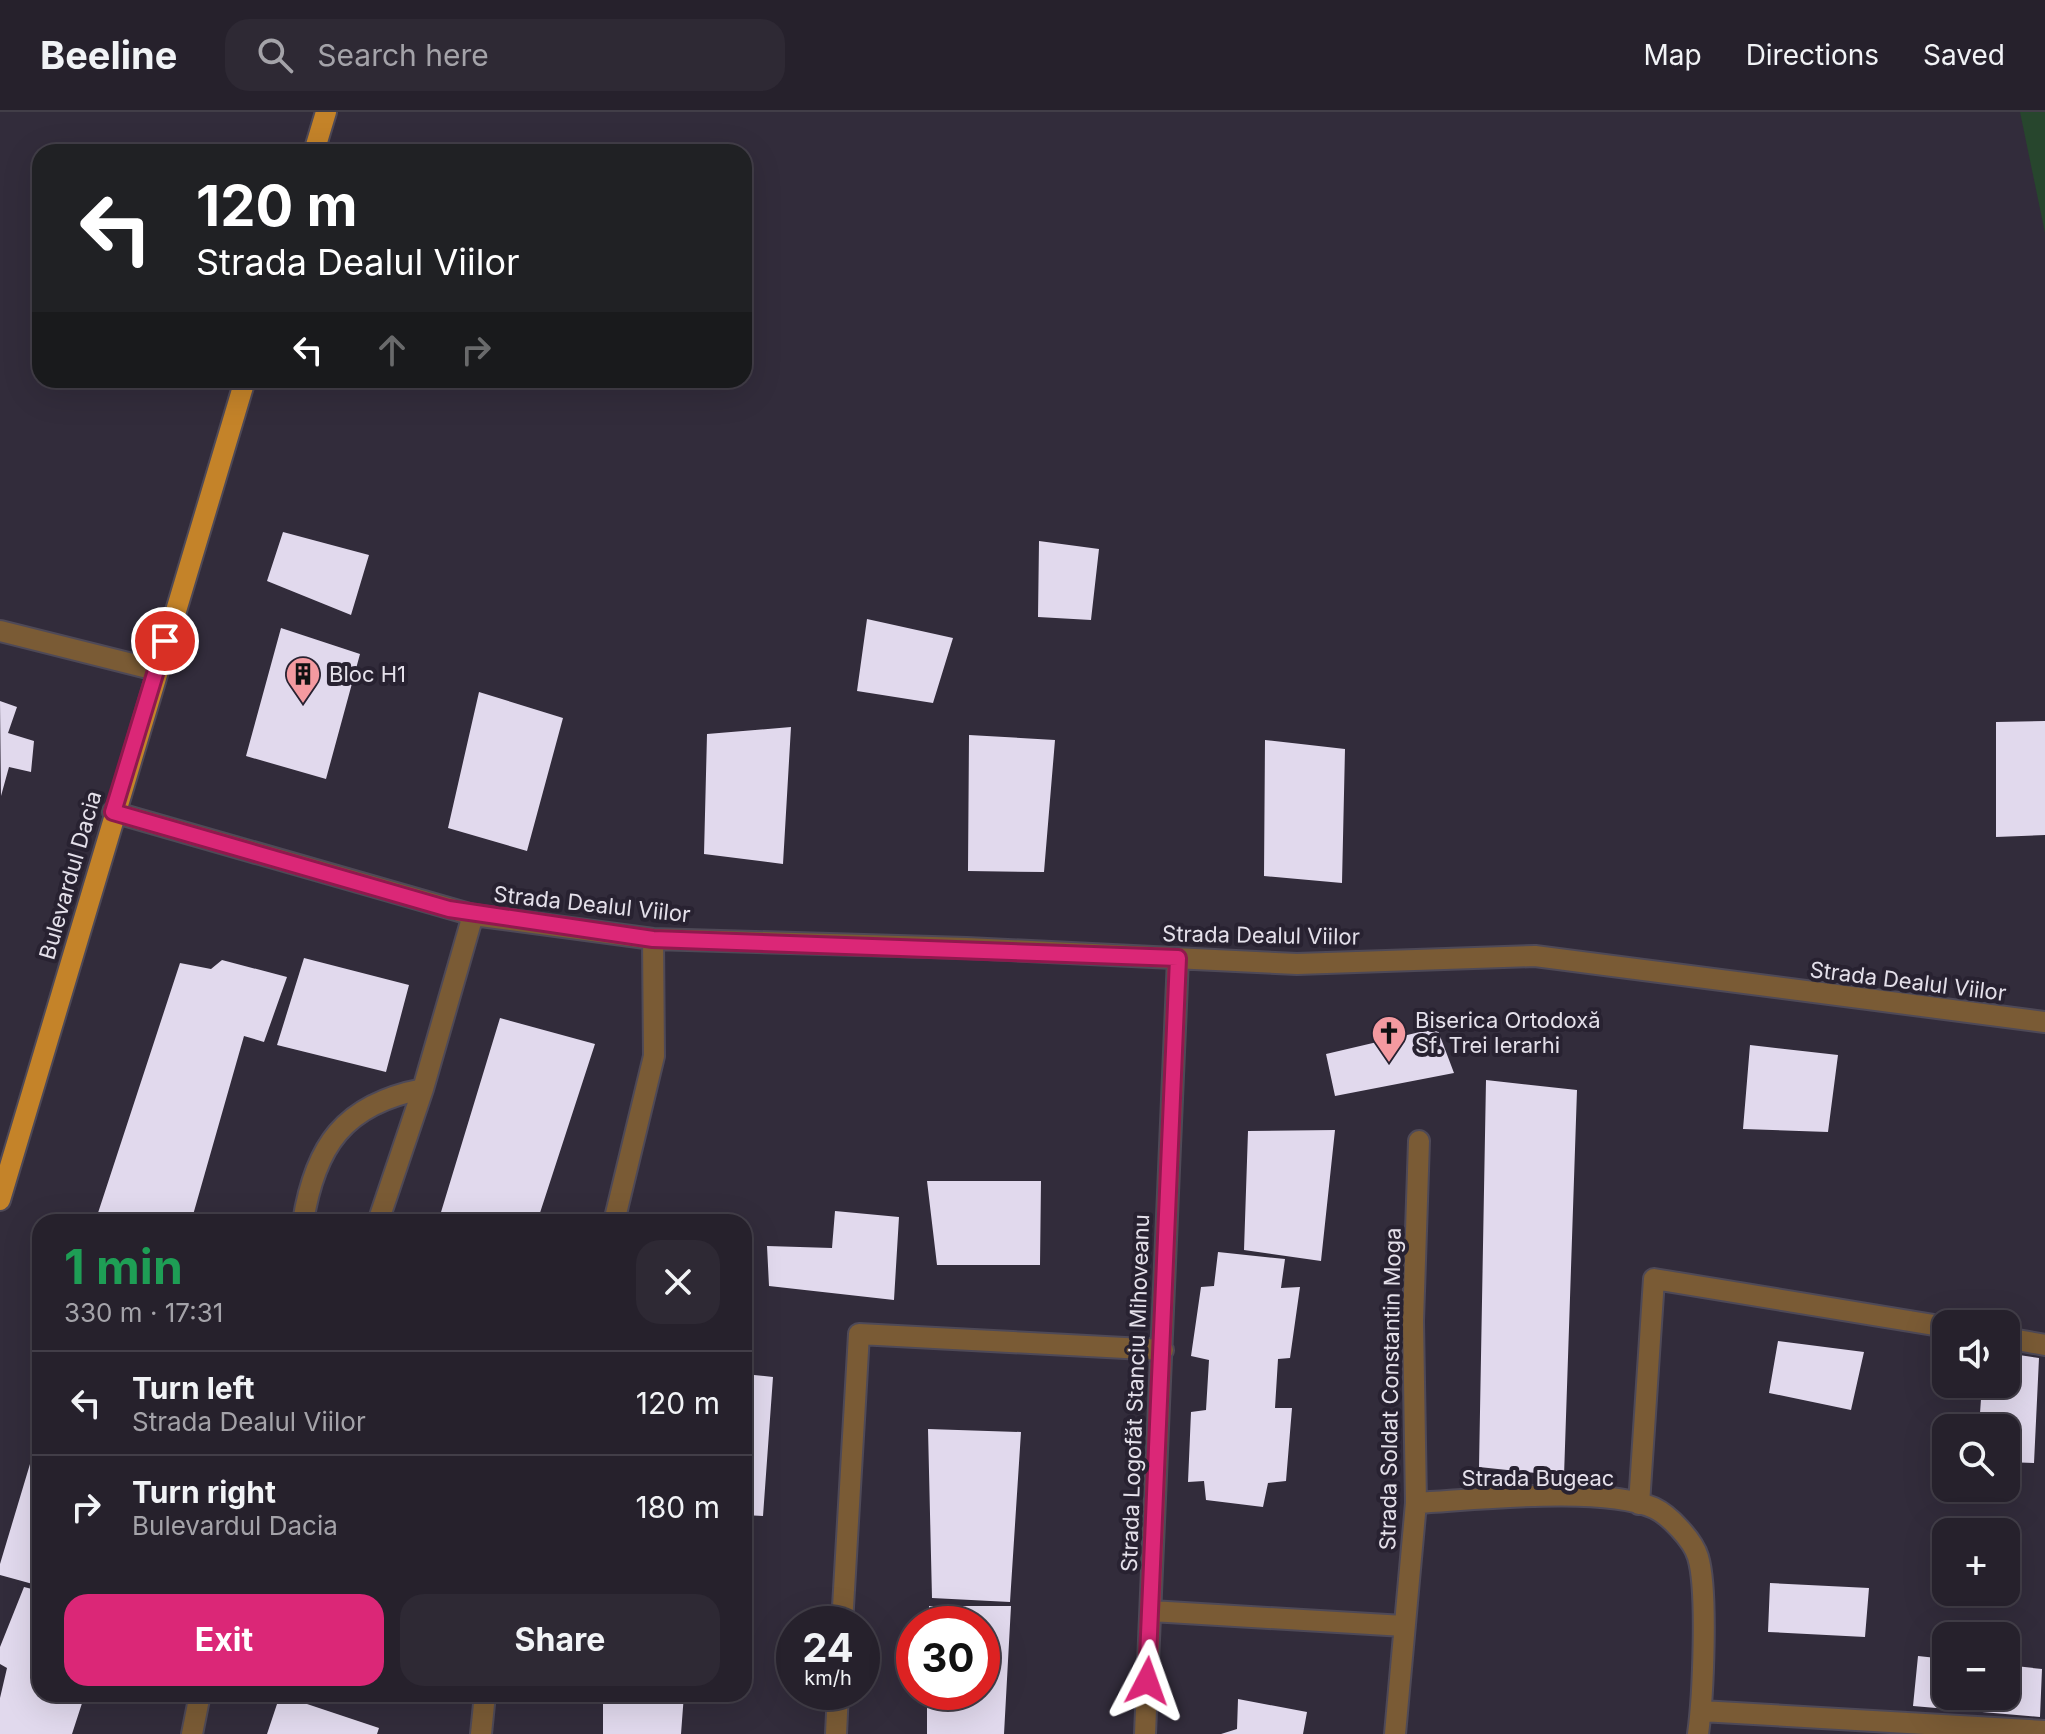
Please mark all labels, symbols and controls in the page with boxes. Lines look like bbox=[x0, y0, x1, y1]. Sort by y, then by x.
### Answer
search box bbox=[225, 19, 785, 91]
text: Beeline bbox=[40, 32, 177, 78]
icon: search bbox=[253, 33, 297, 77]
text: Search here bbox=[317, 37, 489, 73]
text: Map bbox=[1643, 38, 1702, 72]
text: Directions bbox=[1746, 38, 1879, 72]
text: Saved bbox=[1923, 38, 2005, 72]
text: 120 m bbox=[196, 172, 358, 240]
icon: left bbox=[64, 176, 168, 280]
text: Strada Dealul Viilor bbox=[196, 240, 520, 284]
icon: left bbox=[286, 328, 330, 372]
icon: ahead bbox=[370, 328, 414, 372]
icon: right bbox=[454, 328, 498, 372]
pin bbox=[131, 607, 199, 675]
icon: arrive bbox=[143, 619, 187, 663]
building icon: Bloc H1 bbox=[284, 655, 322, 705]
place label: Bloc H1 bbox=[329, 661, 406, 687]
street label: Bulevardul Dacia bbox=[34, 788, 106, 962]
street label: Strada Dealul Viilor bbox=[492, 881, 692, 927]
street label: Strada Dealul Viilor bbox=[1162, 920, 1360, 950]
street label: Strada Dealul Viilor bbox=[1808, 956, 2008, 1006]
place label: Biserica Ortodoxă Sf. Trei Ierarhi bbox=[1415, 1007, 1601, 1058]
church icon: Biserica Ortodoxă Sf. Trei Ierarhi bbox=[1370, 1014, 1408, 1064]
street label: Strada Logofăt Stanciu Mihoveanu bbox=[1116, 1214, 1154, 1572]
street label: Strada Soldat Constantin Moga bbox=[1374, 1227, 1406, 1551]
text: 1 min bbox=[64, 1237, 183, 1296]
button: close bbox=[636, 1240, 720, 1324]
text: 330 m · 17:31 bbox=[64, 1297, 223, 1328]
map controls bbox=[1932, 1310, 2020, 1710]
button: sound bbox=[1932, 1310, 2020, 1398]
text: Turn left bbox=[132, 1370, 254, 1406]
icon: left bbox=[64, 1381, 108, 1425]
text: 120 m bbox=[636, 1385, 720, 1421]
text: Strada Dealul Viilor bbox=[132, 1406, 366, 1437]
button: search bbox=[1932, 1414, 2020, 1502]
street label: Strada Bugeac bbox=[1462, 1465, 1614, 1491]
text: Turn right bbox=[132, 1474, 276, 1510]
icon: right bbox=[64, 1485, 108, 1529]
text: 180 m bbox=[636, 1489, 720, 1525]
text: Bulevardul Dacia bbox=[132, 1510, 338, 1541]
button: + bbox=[1932, 1518, 2020, 1606]
button: Exit bbox=[64, 1594, 384, 1686]
button: Share bbox=[400, 1594, 720, 1686]
speed limit sign: 30 bbox=[896, 1606, 1000, 1710]
button: − bbox=[1932, 1622, 2020, 1710]
text: 24 bbox=[802, 1623, 854, 1672]
position arrow bbox=[1105, 1639, 1189, 1723]
text: km/h bbox=[804, 1666, 852, 1690]

